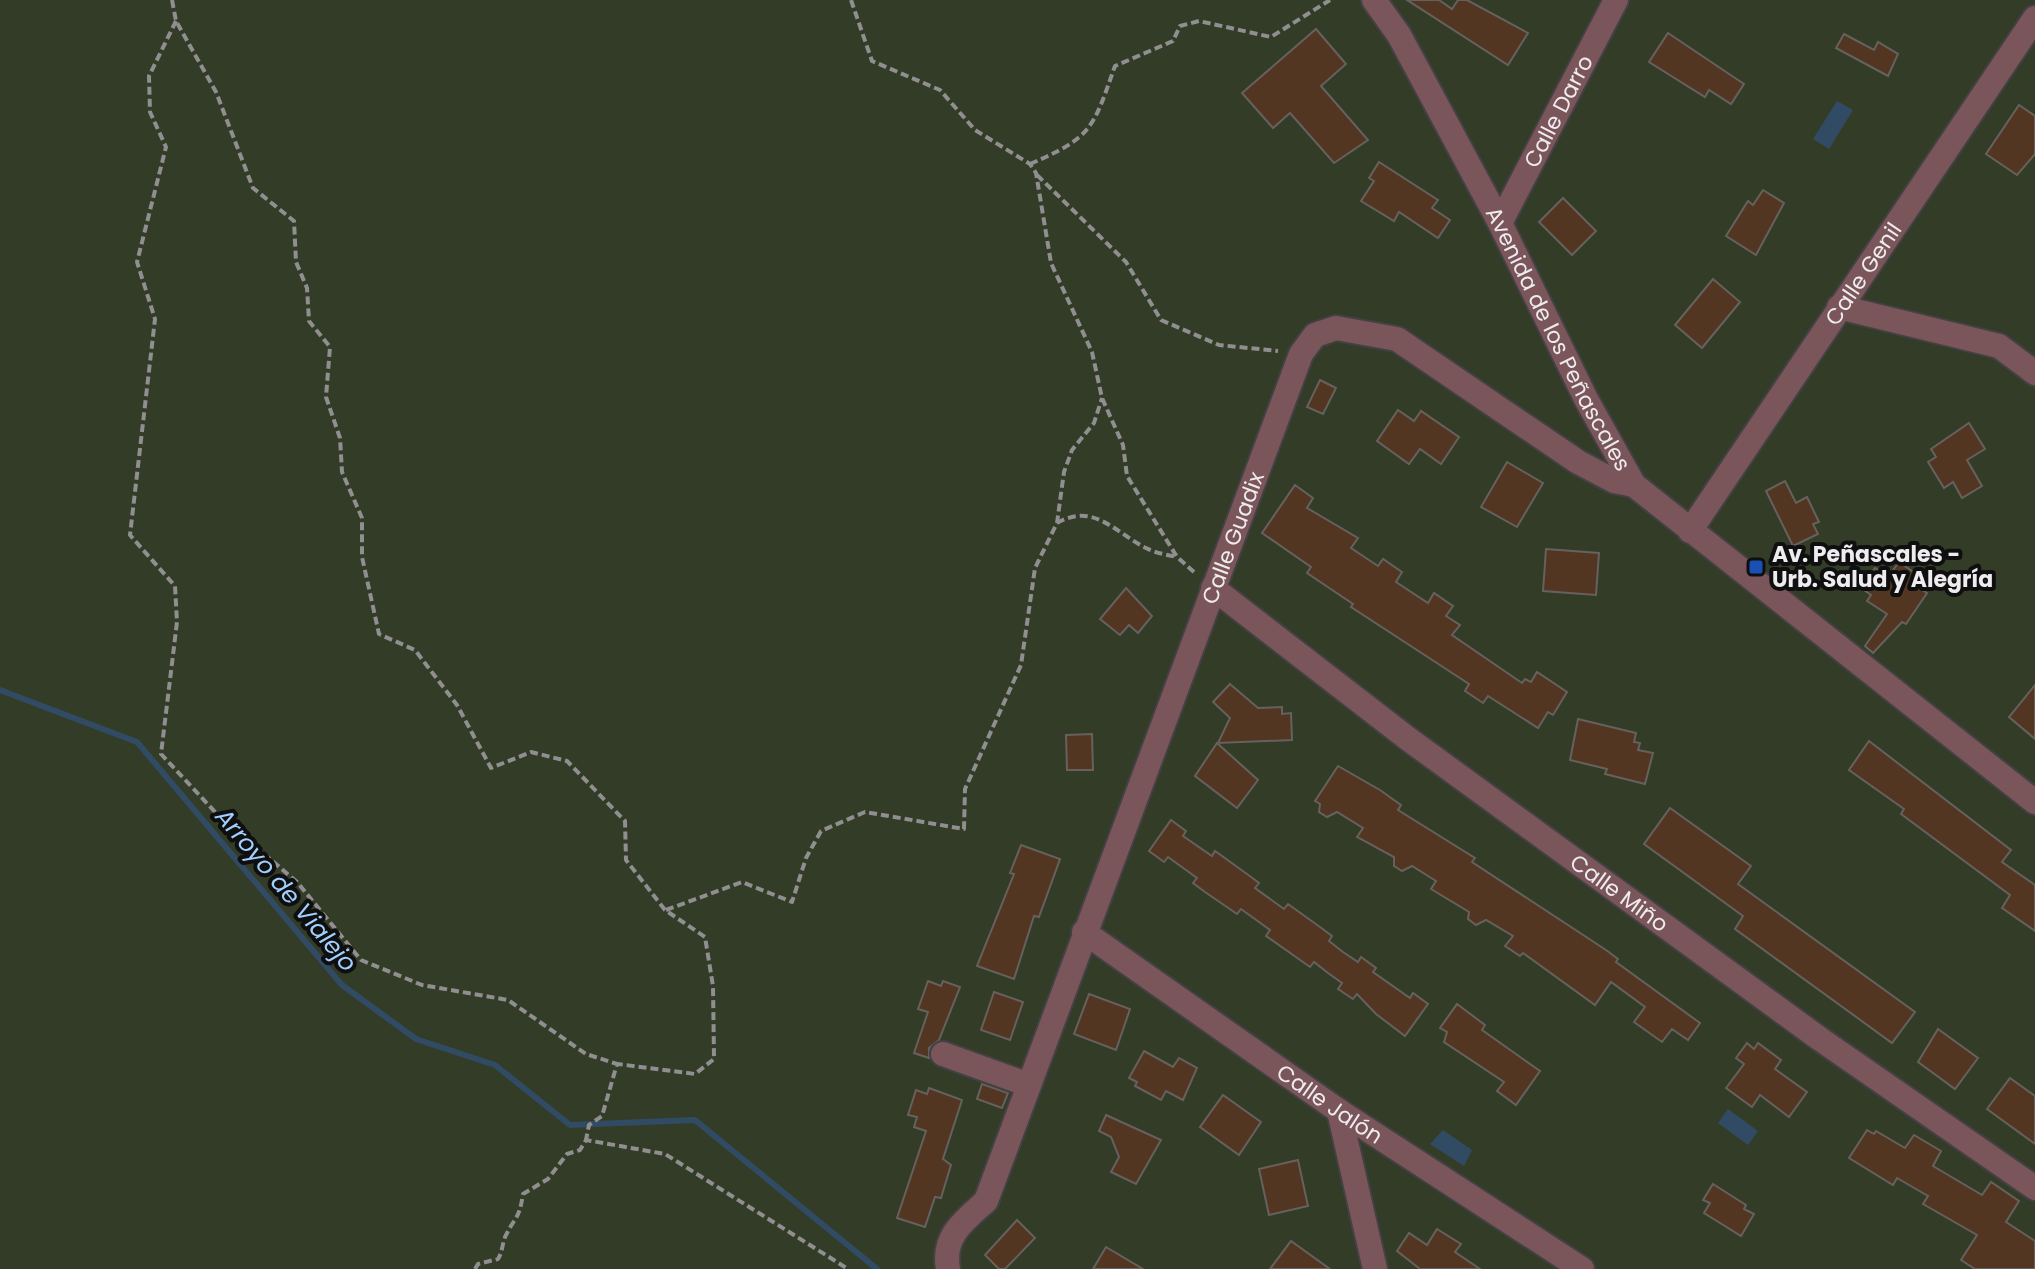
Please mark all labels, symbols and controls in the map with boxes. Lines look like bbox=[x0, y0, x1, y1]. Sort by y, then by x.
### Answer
street label: Calle Darro bbox=[1516, 50, 1601, 173]
street label: Avenida de los Peñascales bbox=[1478, 201, 1638, 477]
street label: Calle Genil bbox=[1818, 216, 1909, 332]
street label: Calle Guadix bbox=[1194, 467, 1272, 609]
place label: Av. Peñascales - Urb. Salud y Alegría bbox=[1772, 539, 1993, 595]
marker: Av. Peñascales - Urb. Salud y Alegría bbox=[1747, 558, 1765, 576]
water label: Arroyo de Vialejo bbox=[207, 800, 365, 978]
street label: Calle Miño bbox=[1564, 847, 1675, 940]
street label: Calle Jalón bbox=[1270, 1057, 1389, 1151]

